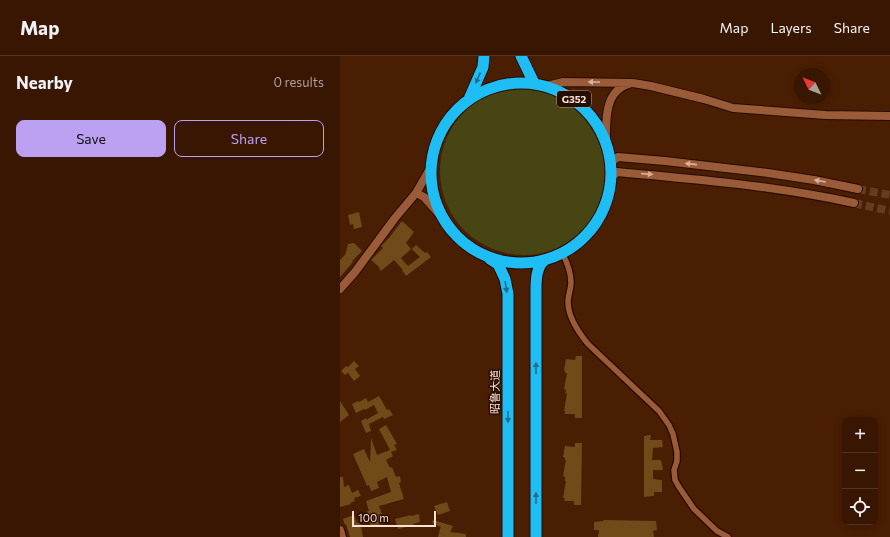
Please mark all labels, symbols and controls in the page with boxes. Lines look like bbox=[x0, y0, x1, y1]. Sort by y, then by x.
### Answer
text: Map bbox=[20, 16, 59, 39]
text: Map bbox=[720, 19, 748, 36]
text: Layers bbox=[770, 19, 812, 36]
text: Share bbox=[834, 19, 870, 36]
north arrow bbox=[794, 68, 830, 104]
text: Nearby bbox=[16, 72, 73, 93]
one-way arrow bbox=[475, 72, 481, 83]
text: 0 results bbox=[273, 74, 324, 90]
one-way arrow bbox=[587, 79, 600, 85]
road number: G352 bbox=[557, 91, 591, 107]
button: Save bbox=[16, 120, 166, 157]
button: Share bbox=[174, 120, 324, 157]
one-way arrow bbox=[685, 161, 697, 168]
one-way arrow bbox=[641, 171, 653, 178]
one-way arrow bbox=[814, 178, 826, 184]
one-way arrow bbox=[504, 281, 510, 293]
one-way arrow bbox=[533, 361, 539, 374]
street label: 昭鲁大道 bbox=[488, 370, 501, 414]
one-way arrow bbox=[505, 411, 511, 424]
map controls bbox=[842, 417, 878, 525]
button: + bbox=[842, 417, 878, 453]
button: − bbox=[842, 453, 878, 489]
button: locate bbox=[842, 489, 878, 525]
one-way arrow bbox=[533, 491, 539, 504]
scale bar bbox=[352, 509, 436, 528]
text: 100 m bbox=[358, 511, 389, 524]

